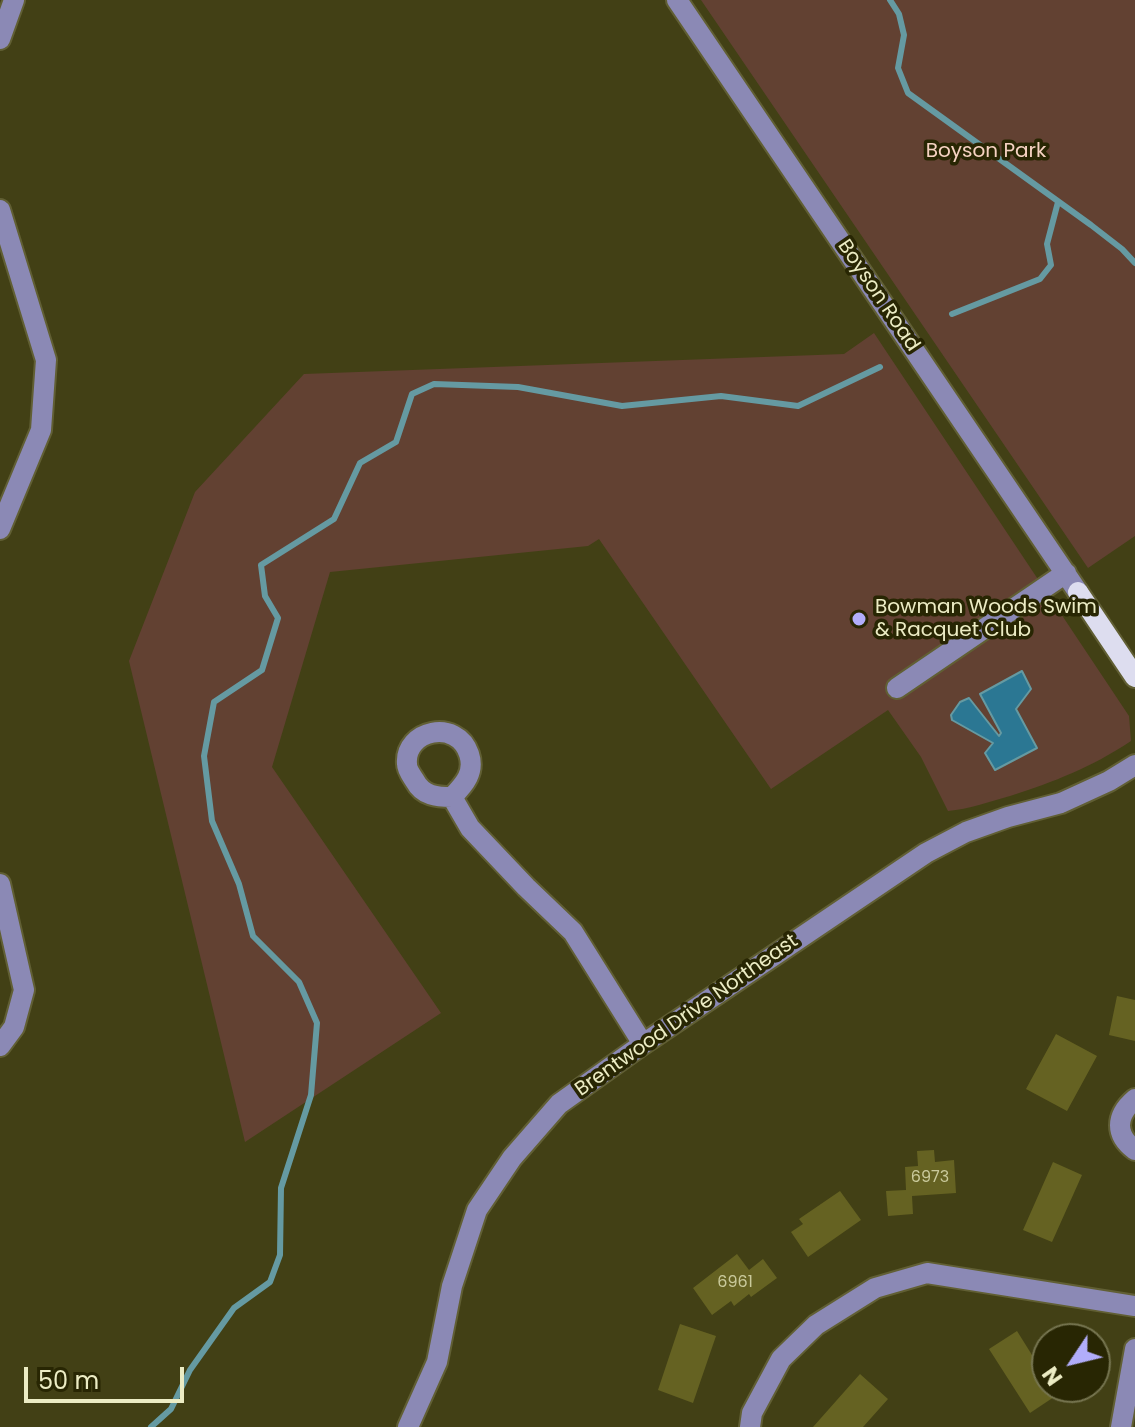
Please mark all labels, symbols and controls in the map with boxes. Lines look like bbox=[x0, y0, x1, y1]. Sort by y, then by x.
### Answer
park label: Boyson Park bbox=[926, 140, 1046, 164]
street label: Boyson Road bbox=[832, 236, 924, 356]
place label: Bowman Woods Swim & Racquet Club bbox=[875, 596, 1097, 643]
marker: Bowman Woods Swim & Racquet Club bbox=[850, 610, 868, 628]
street label: Brentwood Drive Northeast bbox=[571, 930, 803, 1102]
house number: 6973 bbox=[911, 1168, 949, 1188]
house number: 6961 bbox=[717, 1273, 753, 1293]
north arrow bbox=[1031, 1323, 1111, 1403]
scale bar bbox=[28, 1351, 188, 1401]
text: N bbox=[1035, 1360, 1070, 1392]
text: 50 m bbox=[38, 1364, 99, 1397]

